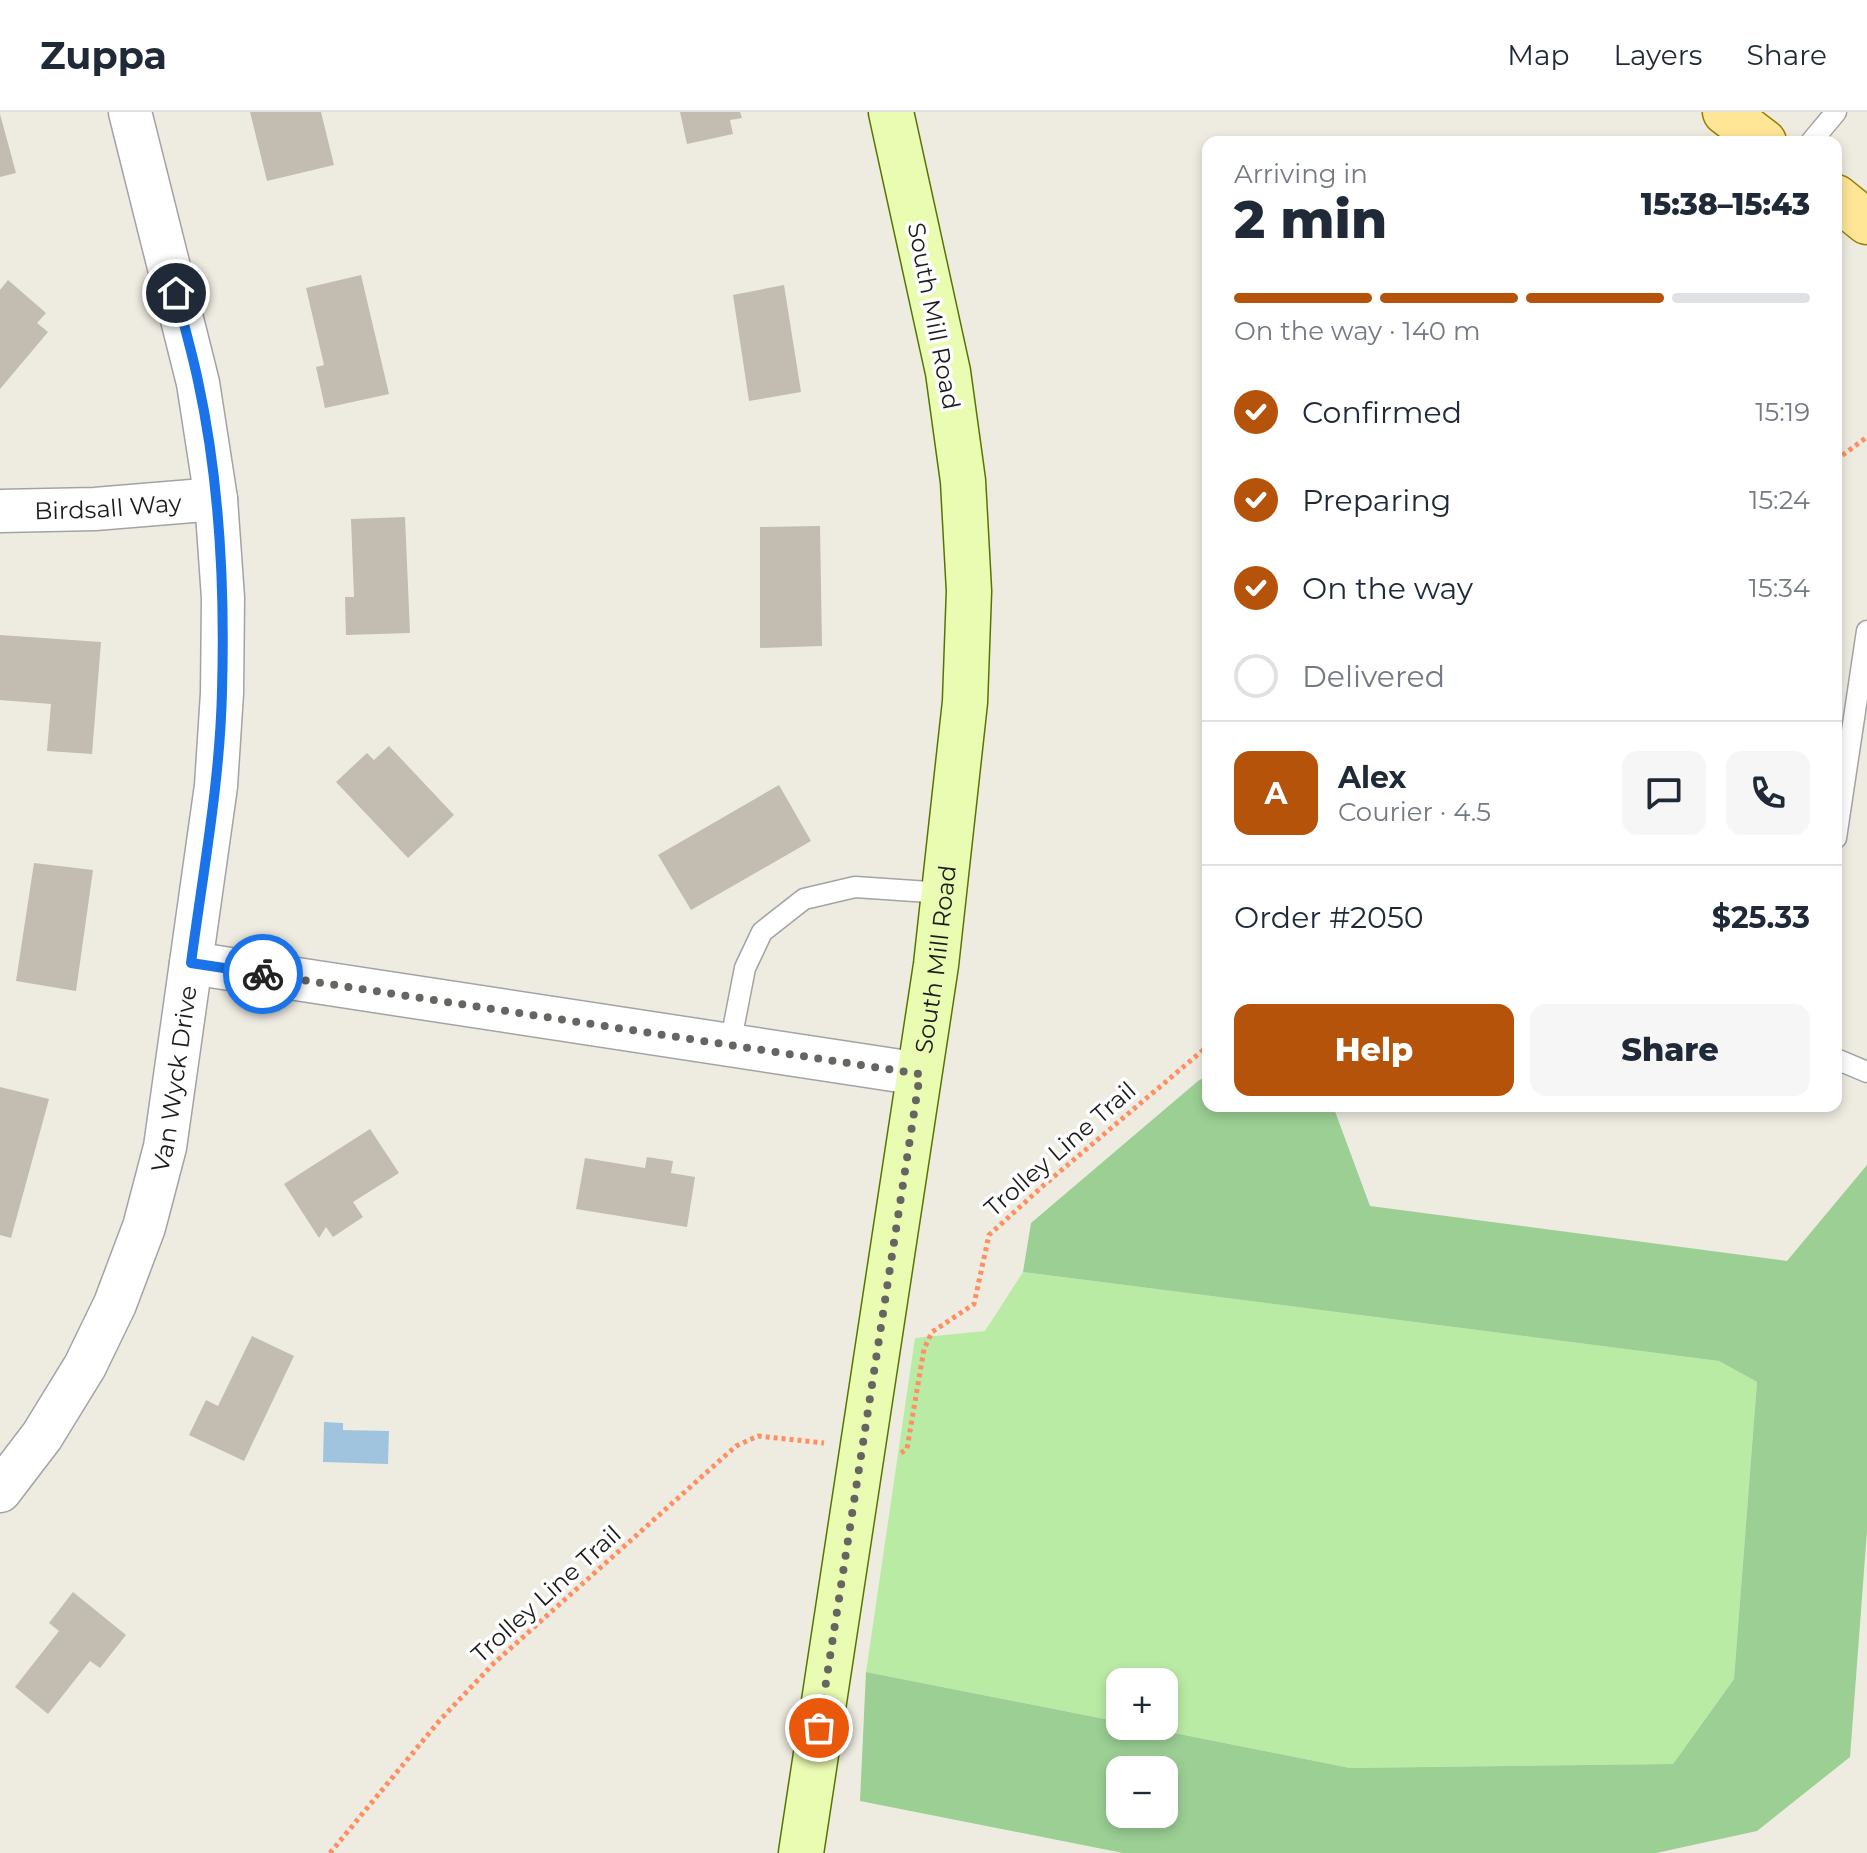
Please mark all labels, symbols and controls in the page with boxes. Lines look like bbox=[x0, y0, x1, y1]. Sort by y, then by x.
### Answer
text: Zuppa bbox=[40, 32, 167, 79]
text: Map bbox=[1507, 38, 1570, 72]
text: Layers bbox=[1614, 38, 1703, 72]
text: Share bbox=[1747, 38, 1827, 72]
text: Arriving in bbox=[1234, 158, 1368, 190]
text: 15:38–15:43 bbox=[1641, 186, 1810, 223]
text: 2 min bbox=[1234, 188, 1387, 251]
street label: South Mill Road bbox=[902, 220, 966, 412]
pin bbox=[142, 259, 210, 327]
icon: home bbox=[154, 271, 198, 315]
text: On the way · 140 m bbox=[1234, 315, 1480, 347]
icon: check bbox=[1234, 390, 1278, 434]
text: Confirmed bbox=[1302, 394, 1462, 431]
text: 15:19 bbox=[1755, 396, 1810, 428]
icon: check bbox=[1234, 478, 1278, 522]
text: Preparing bbox=[1302, 482, 1451, 519]
text: 15:24 bbox=[1749, 484, 1810, 516]
street label: Birdsall Way bbox=[34, 487, 183, 525]
icon: check bbox=[1234, 566, 1278, 610]
text: On the way bbox=[1302, 570, 1473, 607]
text: 15:34 bbox=[1749, 572, 1810, 604]
text: Delivered bbox=[1302, 658, 1445, 695]
button: chat bbox=[1622, 751, 1706, 835]
button: phone bbox=[1726, 751, 1810, 835]
text: Alex bbox=[1338, 759, 1406, 796]
text: A bbox=[1265, 775, 1287, 812]
text: Courier · 4.5 bbox=[1338, 796, 1491, 828]
street label: South Mill Road bbox=[908, 863, 961, 1055]
text: Order #2050 bbox=[1234, 899, 1424, 936]
text: $25.33 bbox=[1712, 899, 1810, 936]
courier bbox=[223, 934, 303, 1014]
icon: bike bbox=[241, 952, 285, 996]
street label: Van Wyck Drive bbox=[145, 984, 202, 1175]
button: Help bbox=[1234, 1004, 1514, 1096]
button: Share bbox=[1530, 1004, 1810, 1096]
street label: Trolley Line Trail bbox=[978, 1075, 1142, 1223]
street label: Trolley Line Trail bbox=[465, 1519, 627, 1669]
map controls bbox=[1106, 1668, 1178, 1828]
button: + bbox=[1106, 1668, 1178, 1740]
pin bbox=[785, 1694, 853, 1762]
icon: bag bbox=[797, 1706, 841, 1750]
button: − bbox=[1106, 1756, 1178, 1828]

